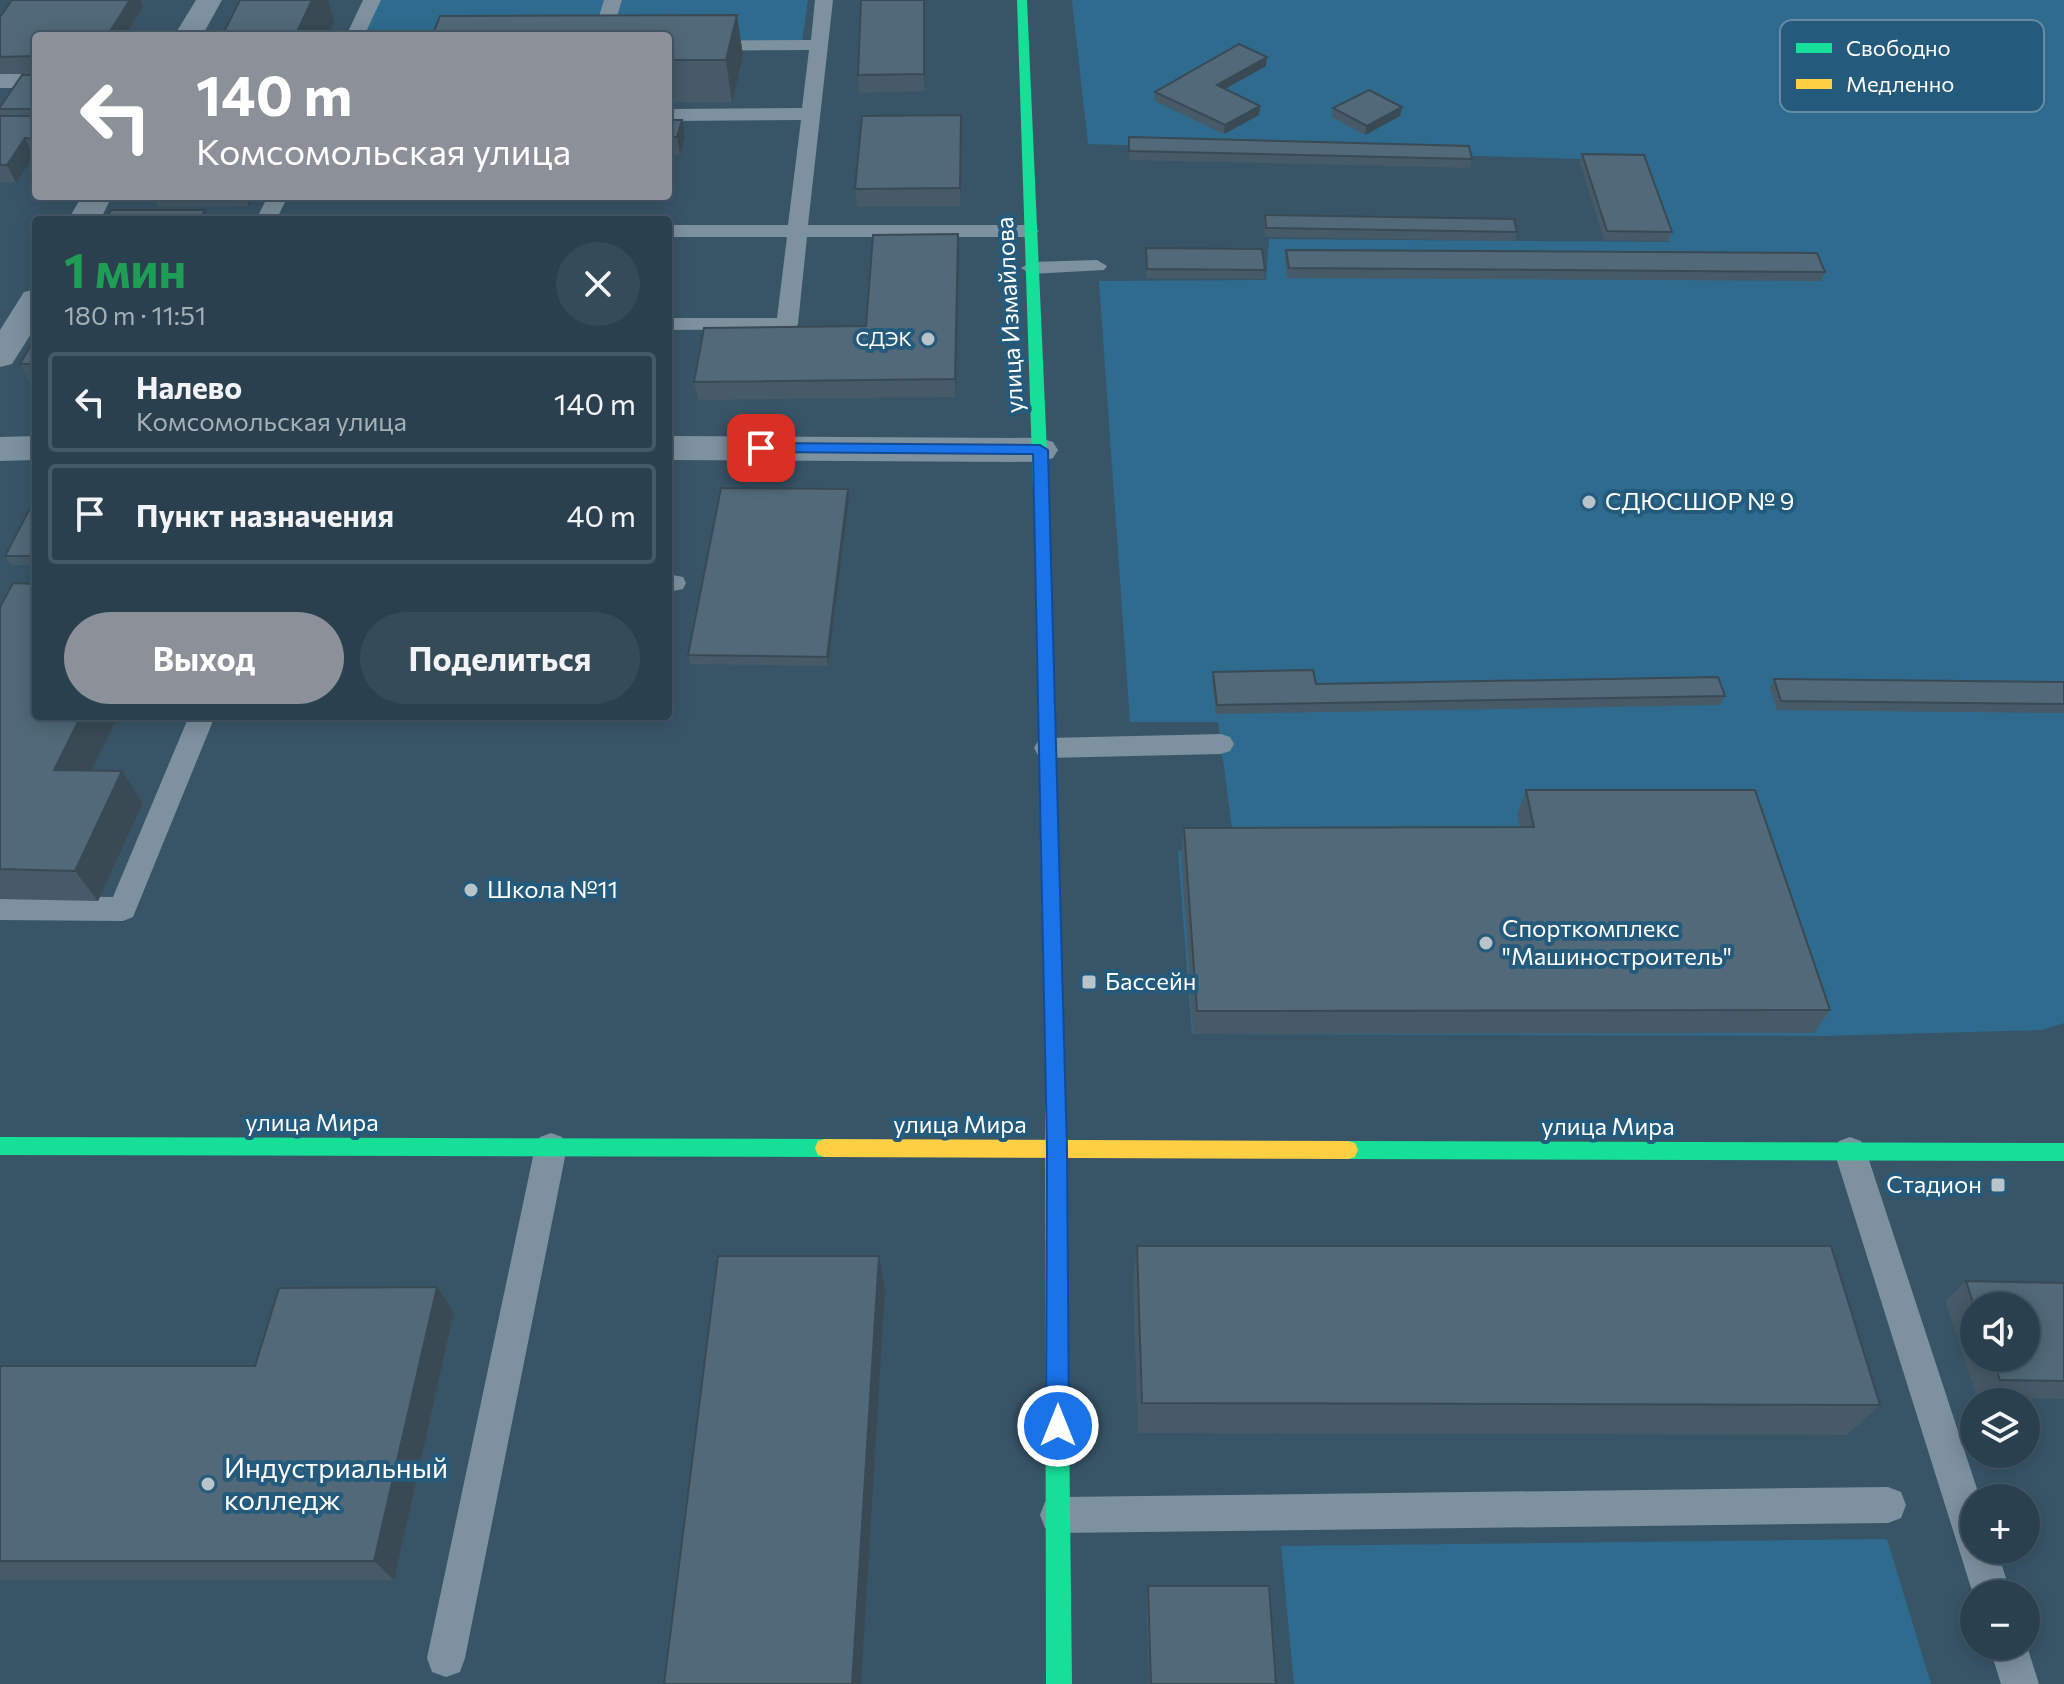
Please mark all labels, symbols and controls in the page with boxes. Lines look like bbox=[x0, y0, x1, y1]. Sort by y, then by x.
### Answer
legend bbox=[1780, 20, 2044, 112]
text: Свободно bbox=[1846, 34, 1951, 61]
text: 140 m bbox=[196, 59, 352, 128]
icon: left bbox=[64, 64, 168, 168]
text: Медленно bbox=[1846, 70, 1954, 97]
text: Комсомольская улица bbox=[196, 128, 571, 172]
street label: улица Измайлова bbox=[989, 216, 1028, 414]
text: 1 мин bbox=[64, 239, 186, 298]
button: close bbox=[556, 242, 640, 326]
text: 180 m · 11:51 bbox=[64, 299, 206, 330]
place label: СДЭК bbox=[855, 326, 912, 350]
marker: СДЭК bbox=[919, 330, 937, 348]
text: Налево bbox=[136, 368, 242, 405]
icon: left bbox=[68, 380, 112, 424]
text: 140 m bbox=[554, 384, 636, 421]
text: Комсомольская улица bbox=[136, 405, 407, 436]
pin bbox=[727, 414, 795, 482]
icon: arrive bbox=[739, 426, 783, 470]
place label: СДЮСШОР № 9 bbox=[1605, 486, 1794, 515]
icon: arrive bbox=[68, 492, 112, 536]
marker: СДЮСШОР № 9 bbox=[1580, 493, 1598, 511]
text: Пункт назначения bbox=[136, 496, 394, 533]
text: 40 m bbox=[567, 496, 636, 533]
button: Выход bbox=[64, 612, 344, 704]
button: Поделиться bbox=[360, 612, 640, 704]
place label: Школа №11 bbox=[487, 874, 618, 903]
marker: Школа №11 bbox=[462, 881, 480, 899]
place label: Спорткомплекс "Машиностроитель" bbox=[1502, 913, 1732, 970]
marker: Спорткомплекс "Машиностроитель" bbox=[1477, 934, 1495, 952]
place label: Бассейн bbox=[1105, 966, 1196, 995]
marker: Бассейн bbox=[1080, 973, 1098, 991]
street label: улица Мира bbox=[245, 1107, 379, 1136]
street label: улица Мира bbox=[893, 1109, 1027, 1138]
street label: улица Мира bbox=[1541, 1111, 1675, 1140]
place label: Стадион bbox=[1886, 1169, 1982, 1198]
marker: Стадион bbox=[1989, 1176, 2007, 1194]
map controls bbox=[1960, 1292, 2040, 1660]
button: sound bbox=[1960, 1292, 2040, 1372]
position arrow bbox=[1016, 1384, 1100, 1468]
button: layers bbox=[1960, 1388, 2040, 1468]
place label: Индустриальный колледж bbox=[224, 1450, 448, 1516]
marker: Индустриальный колледж bbox=[199, 1475, 217, 1493]
button: + bbox=[1960, 1484, 2040, 1564]
button: − bbox=[1960, 1580, 2040, 1660]

